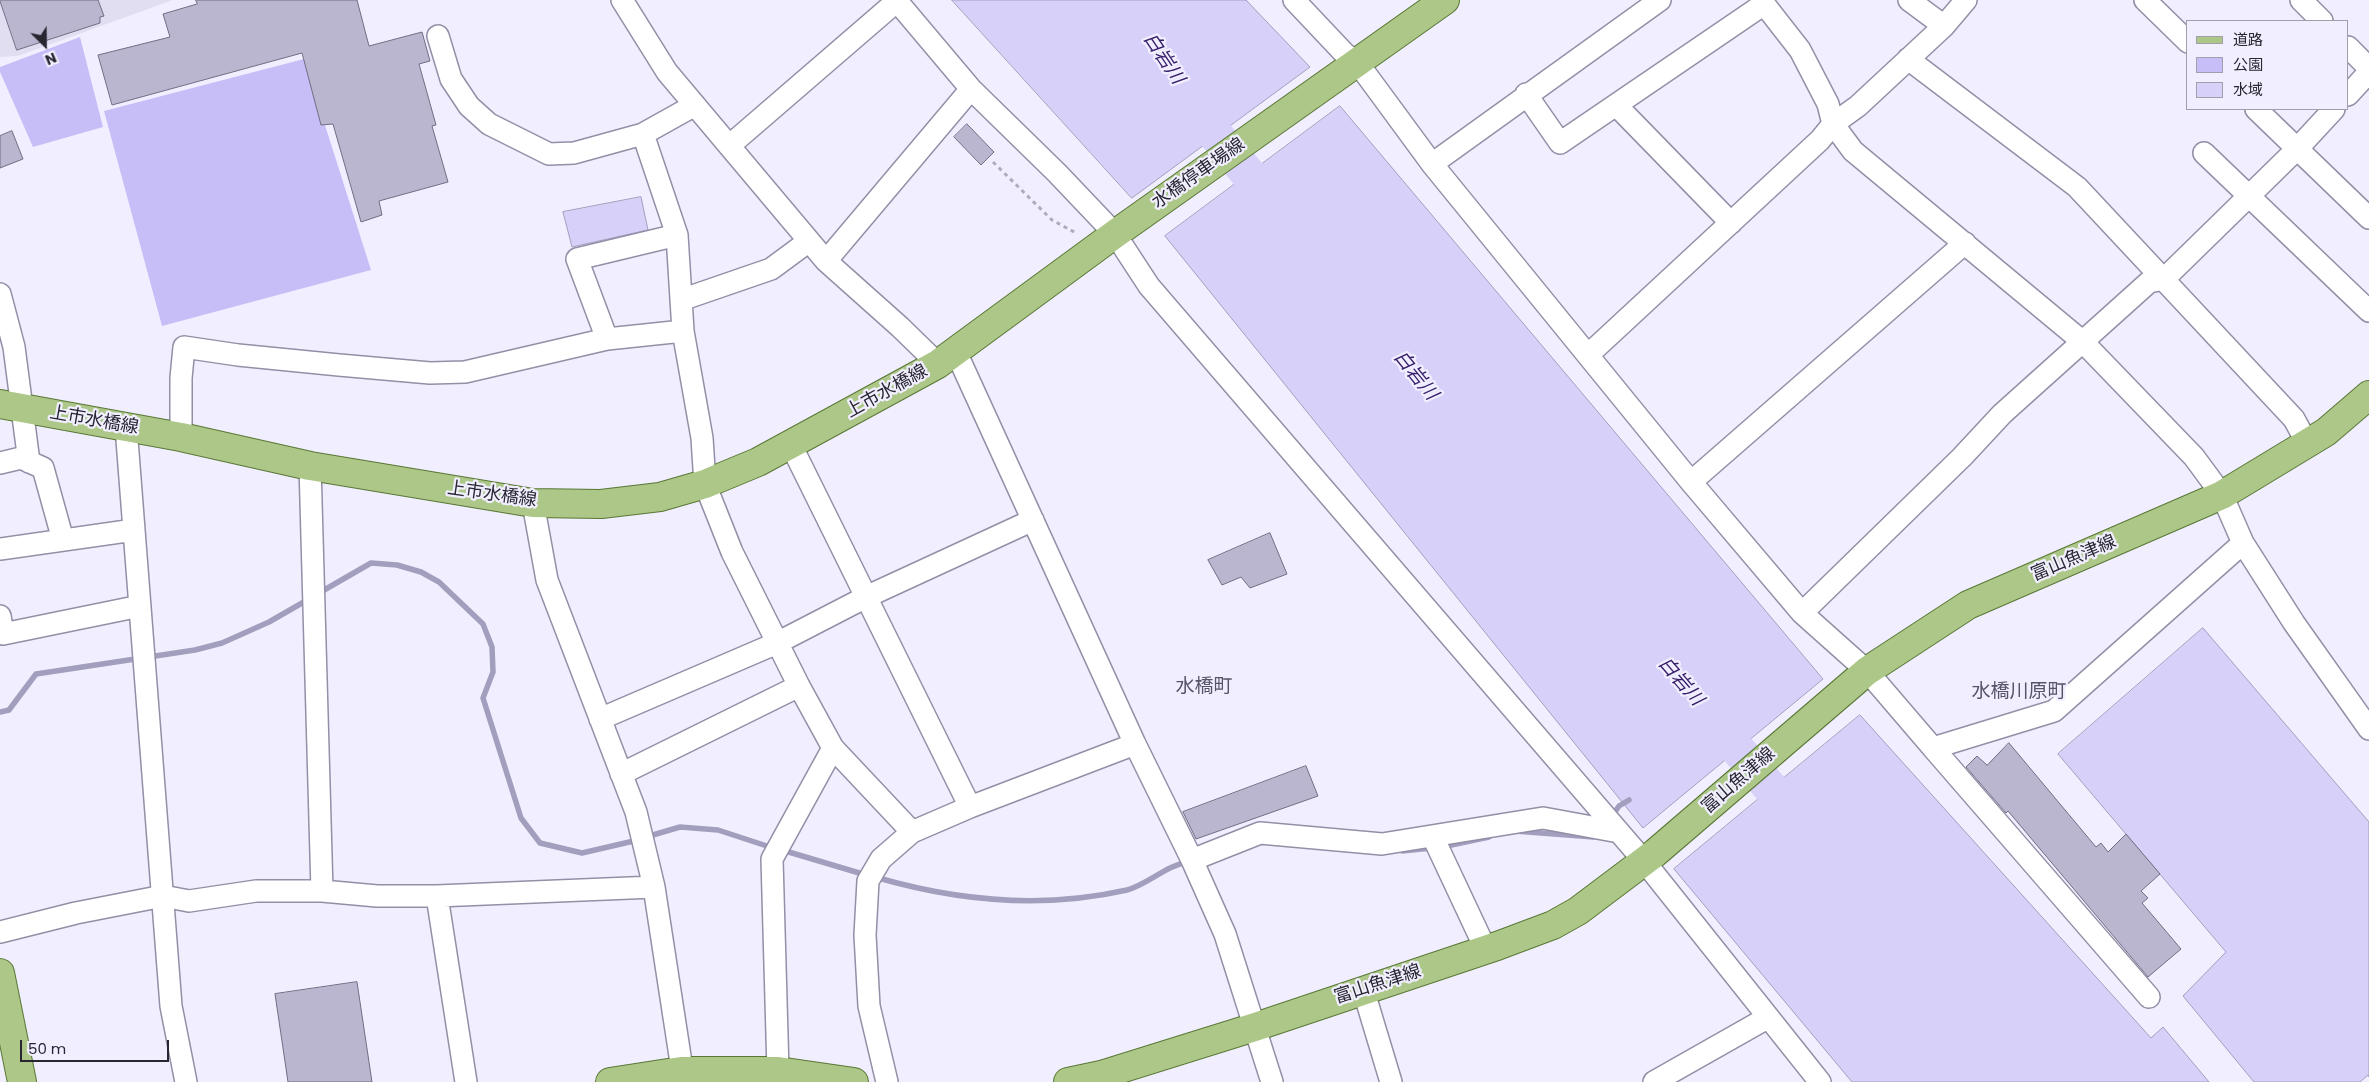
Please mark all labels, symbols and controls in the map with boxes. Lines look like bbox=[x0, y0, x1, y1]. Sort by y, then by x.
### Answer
north arrow bbox=[20, 20, 70, 70]
legend bbox=[2186, 20, 2349, 110]
water label: 白岩川 bbox=[1138, 29, 1188, 89]
text: 道路 bbox=[2233, 29, 2263, 50]
text: N bbox=[42, 48, 60, 70]
text: 公園 bbox=[2233, 54, 2263, 75]
text: 水域 bbox=[2233, 79, 2263, 100]
street label: 水橋停車場線 bbox=[1149, 134, 1249, 214]
water label: 白岩川 bbox=[1388, 347, 1442, 405]
street label: 上市水橋線 bbox=[842, 361, 932, 423]
street label: 上市水橋線 bbox=[48, 403, 140, 439]
street label: 上市水橋線 bbox=[446, 478, 538, 512]
street label: 富山魚津線 bbox=[2028, 531, 2120, 587]
water label: 白岩川 bbox=[1653, 653, 1707, 711]
district label: 水橋町 bbox=[1176, 676, 1232, 698]
district label: 水橋川原町 bbox=[1972, 681, 2066, 703]
street label: 富山魚津線 bbox=[1698, 743, 1780, 819]
street label: 富山魚津線 bbox=[1332, 961, 1424, 1009]
scale bar bbox=[22, 1030, 171, 1062]
text: 50 m bbox=[28, 1038, 66, 1059]

